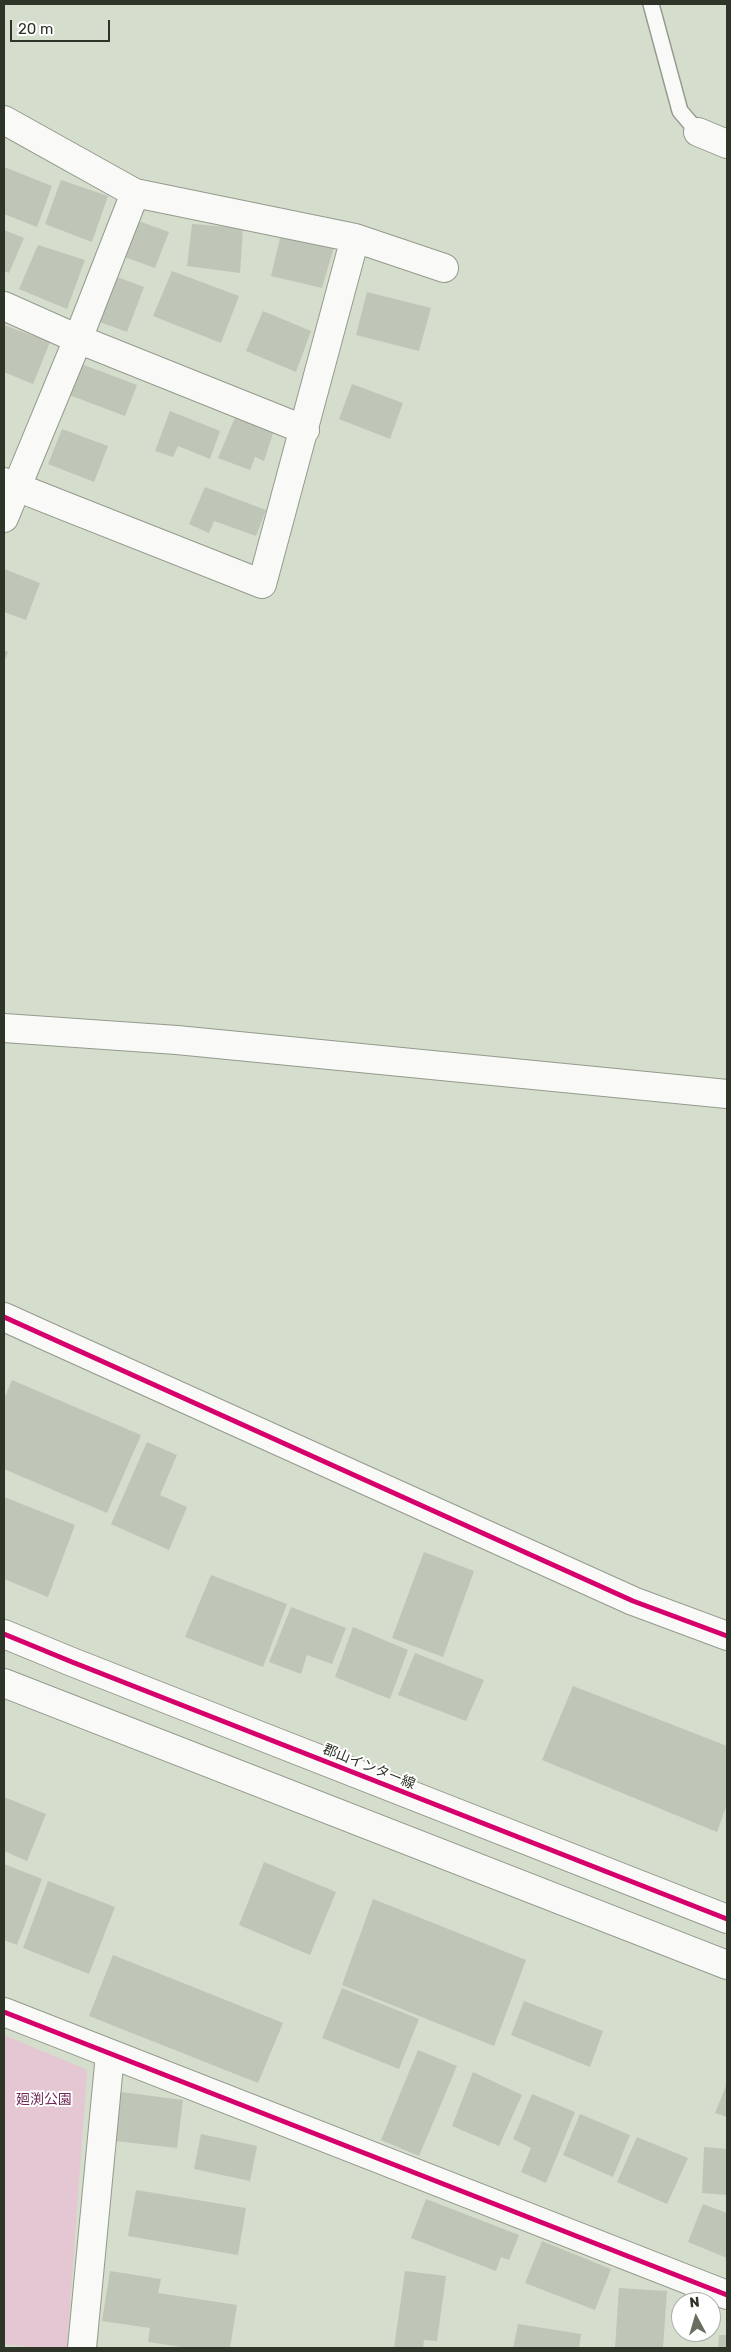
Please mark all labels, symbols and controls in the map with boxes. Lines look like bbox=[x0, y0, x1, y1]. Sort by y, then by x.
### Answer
scale bar bbox=[12, 10, 112, 42]
text: 20 m bbox=[18, 20, 53, 38]
street label: 郡山インター線 bbox=[320, 1741, 418, 1793]
park label: 廻渕公園 bbox=[16, 2092, 72, 2108]
north arrow bbox=[671, 2292, 721, 2342]
text: N bbox=[689, 2294, 700, 2312]

